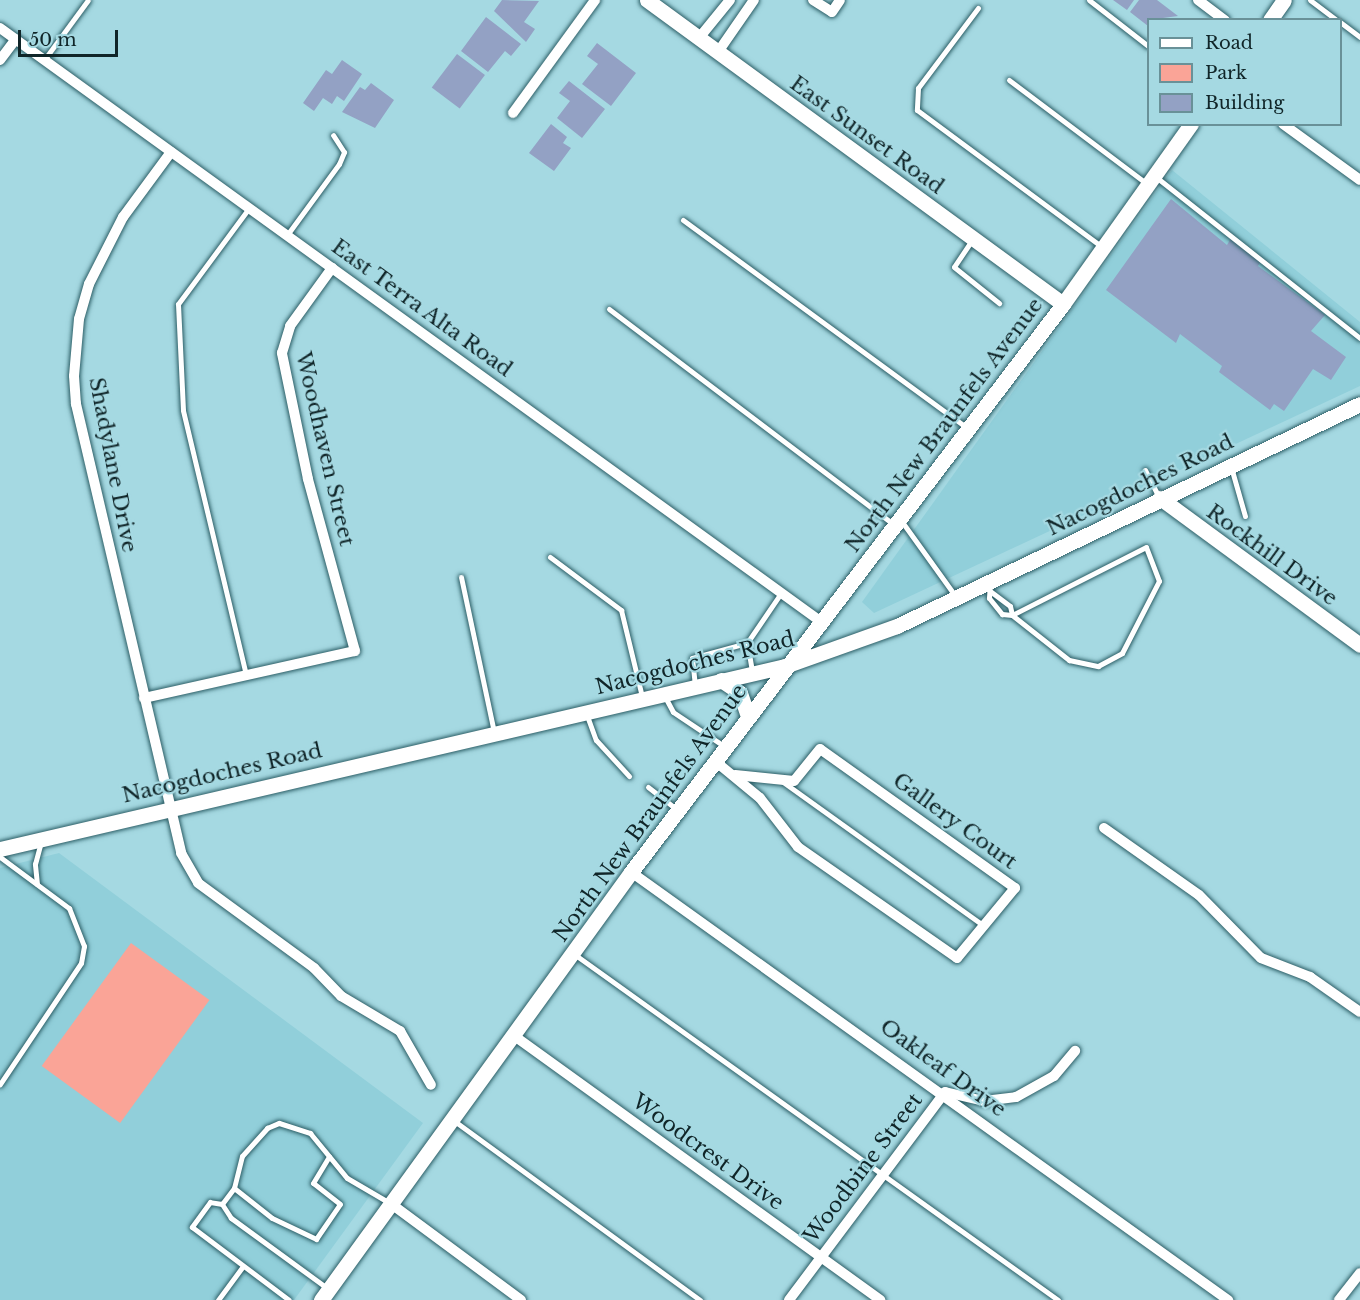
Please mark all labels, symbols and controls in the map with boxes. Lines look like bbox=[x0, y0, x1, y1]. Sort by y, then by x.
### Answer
scale bar bbox=[21, 18, 122, 56]
legend bbox=[1147, 18, 1342, 126]
text: 50 m bbox=[29, 29, 77, 51]
text: Road bbox=[1205, 32, 1253, 54]
text: Park bbox=[1205, 62, 1247, 84]
street label: East Sunset Road bbox=[785, 71, 949, 199]
text: Building bbox=[1205, 92, 1284, 114]
street label: East Terra Alta Road bbox=[326, 233, 518, 383]
street label: North New Braunfels Avenue bbox=[840, 292, 1048, 558]
street label: Woodhaven Street bbox=[290, 350, 360, 548]
street label: Shadylane Drive bbox=[84, 375, 142, 555]
street label: Nacogdoches Road bbox=[1043, 429, 1237, 541]
street label: Rockhill Drive bbox=[1202, 499, 1342, 611]
street label: Nacogdoches Road bbox=[593, 626, 797, 700]
street label: North New Braunfels Avenue bbox=[548, 679, 752, 947]
street label: Nacogdoches Road bbox=[120, 738, 324, 808]
street label: Gallery Court bbox=[888, 767, 1022, 875]
street label: Oakleaf Drive bbox=[875, 1014, 1011, 1122]
street label: Woodbine Street bbox=[798, 1088, 928, 1248]
street label: Woodcrest Drive bbox=[627, 1089, 789, 1215]

